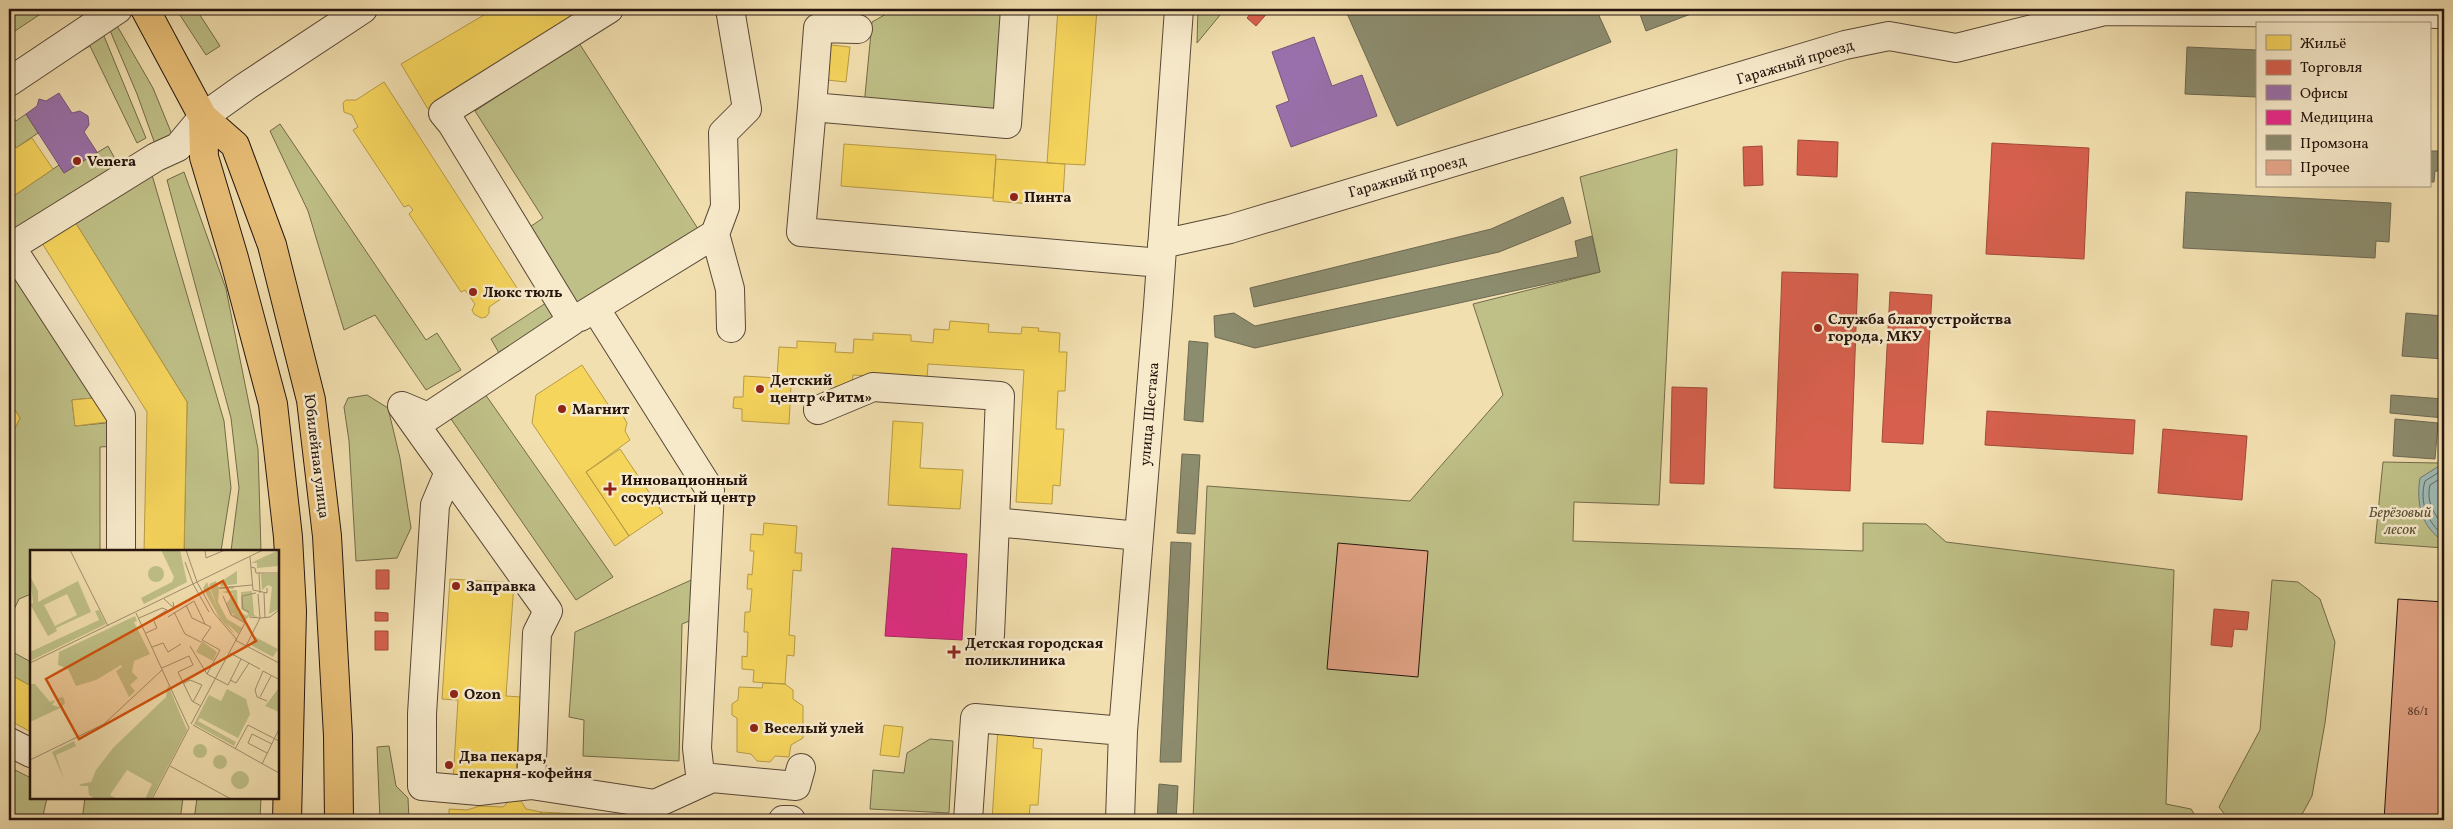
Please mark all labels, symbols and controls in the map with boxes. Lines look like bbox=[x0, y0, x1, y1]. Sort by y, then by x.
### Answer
legend bbox=[2256, 22, 2430, 188]
text: Жильё bbox=[2300, 34, 2346, 55]
street label: Гаражный проезд bbox=[1734, 35, 1857, 91]
text: Торговля bbox=[2300, 58, 2362, 79]
text: Офисы bbox=[2300, 84, 2348, 105]
text: Медицина bbox=[2300, 108, 2373, 129]
text: Промзона bbox=[2300, 134, 2369, 155]
street label: Гаражный проезд bbox=[1346, 150, 1469, 204]
place label: Venera bbox=[87, 152, 136, 173]
marker: Venera bbox=[71, 155, 83, 167]
text: Прочее bbox=[2300, 158, 2350, 179]
place label: Пинта bbox=[1024, 188, 1071, 209]
marker: Пинта bbox=[1008, 191, 1020, 203]
place label: Люкс тюль bbox=[483, 283, 563, 304]
marker: Люкс тюль bbox=[467, 286, 479, 298]
place label: Служба благоустройства города, МКУ bbox=[1828, 310, 2012, 348]
marker: Служба благоустройства города, МКУ bbox=[1812, 322, 1824, 334]
street label: улица Шестака bbox=[1135, 361, 1165, 467]
place label: Детский центр «Ритм» bbox=[770, 371, 872, 409]
marker: Детский центр «Ритм» bbox=[754, 383, 766, 395]
street label: Юбилейная улица bbox=[297, 393, 334, 520]
place label: Магнит bbox=[572, 400, 630, 421]
marker: Магнит bbox=[556, 403, 568, 415]
place label: Инновационный сосудистый центр bbox=[621, 471, 756, 509]
marker: Инновационный сосудистый центр bbox=[603, 482, 617, 496]
park label: Берёзовый лесок bbox=[2369, 503, 2432, 541]
inset map bbox=[30, 550, 279, 799]
place label: Заправка bbox=[466, 577, 536, 598]
marker: Заправка bbox=[450, 580, 462, 592]
place label: Детская городская поликлиника bbox=[965, 634, 1104, 672]
marker: Детская городская поликлиника bbox=[947, 645, 961, 659]
place label: Ozon bbox=[464, 685, 501, 706]
marker: Ozon bbox=[448, 688, 460, 700]
house number: 86/1 bbox=[2408, 704, 2428, 720]
place label: Веселый улей bbox=[764, 719, 864, 740]
marker: Веселый улей bbox=[748, 722, 760, 734]
place label: Два пекаря, пекарня-кофейня bbox=[459, 747, 592, 785]
marker: Два пекаря, пекарня-кофейня bbox=[443, 759, 455, 771]

